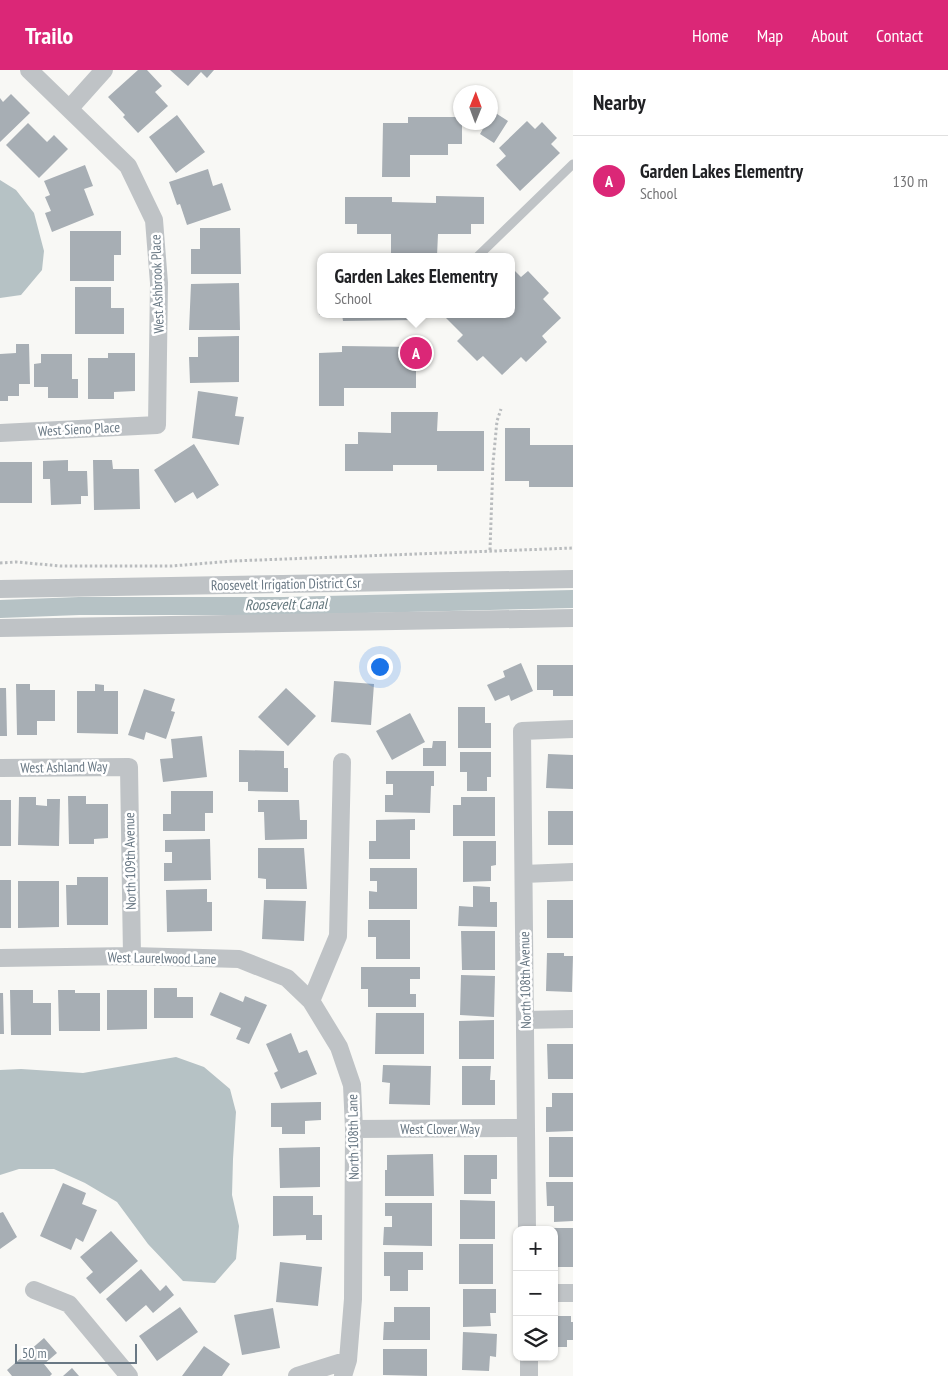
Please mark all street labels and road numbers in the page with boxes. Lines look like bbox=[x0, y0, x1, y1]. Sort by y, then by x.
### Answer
street label: West Ashbrook Place bbox=[146, 234, 168, 334]
street label: West Sieno Place bbox=[38, 418, 121, 440]
street label: Roosevelt Irrigation District Csr bbox=[211, 574, 361, 594]
street label: West Ashland Way bbox=[20, 757, 108, 777]
street label: North 109th Avenue bbox=[120, 812, 140, 910]
street label: North 108th Avenue bbox=[515, 931, 535, 1029]
street label: West Laurelwood Lane bbox=[107, 948, 217, 968]
street label: North 108th Lane bbox=[343, 1094, 363, 1180]
street label: West Clover Way bbox=[400, 1120, 480, 1138]

